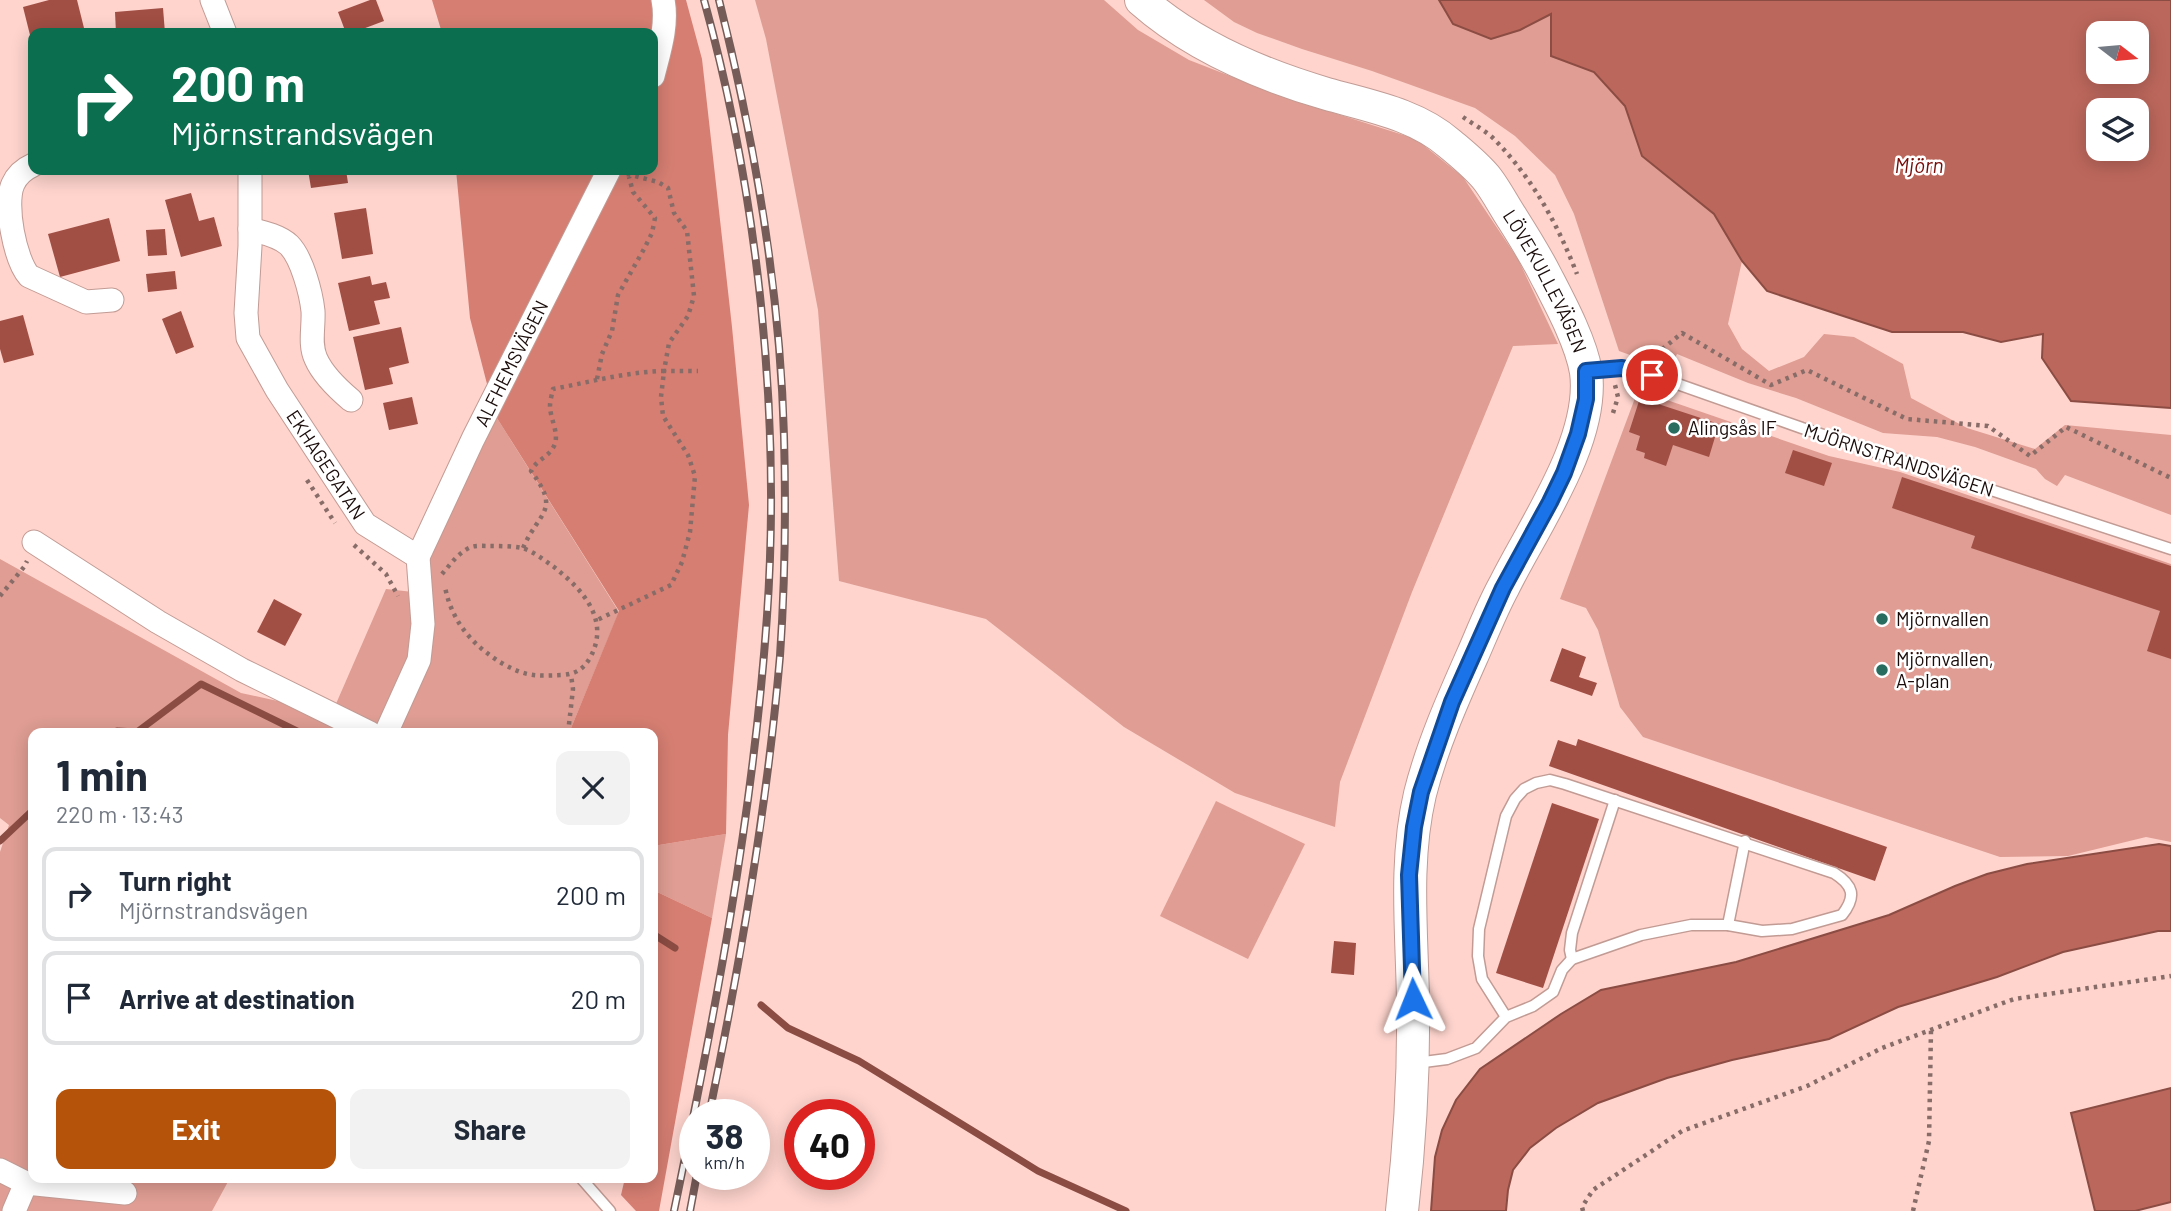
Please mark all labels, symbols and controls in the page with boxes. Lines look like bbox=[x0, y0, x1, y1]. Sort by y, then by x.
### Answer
north arrow bbox=[2086, 21, 2149, 84]
map controls bbox=[2086, 21, 2149, 161]
text: 200 m bbox=[171, 53, 305, 112]
icon: right bbox=[56, 56, 147, 147]
button: layers bbox=[2086, 98, 2149, 161]
text: Mjörnstrandsvägen bbox=[171, 113, 434, 151]
water label: Mjörn bbox=[1895, 152, 1943, 177]
street label: LÖVEKULLEVÄGEN bbox=[1499, 205, 1592, 356]
street label: ALFHEMSVÄGEN bbox=[469, 296, 552, 430]
pin bbox=[1622, 345, 1682, 405]
icon: arrive bbox=[1633, 356, 1671, 394]
street label: EKHAGEGATAN bbox=[282, 405, 371, 523]
place label: Alingsås IF bbox=[1688, 416, 1777, 439]
street label: MJÖRNSTRANDSVÄGEN bbox=[1801, 418, 1997, 501]
marker: Alingsås IF bbox=[1666, 420, 1682, 436]
place label: Mjörnvallen bbox=[1896, 607, 1989, 630]
marker: Mjörnvallen bbox=[1874, 611, 1890, 627]
place label: Mjörnvallen, A-plan bbox=[1896, 647, 1994, 692]
marker: Mjörnvallen, A-plan bbox=[1874, 662, 1890, 678]
text: 1 min bbox=[56, 749, 148, 799]
button: close bbox=[556, 751, 630, 825]
text: 220 m · 13:43 bbox=[56, 800, 184, 828]
text: Turn right bbox=[119, 865, 232, 896]
icon: right bbox=[60, 875, 98, 913]
text: 200 m bbox=[556, 879, 626, 910]
text: Mjörnstrandsvägen bbox=[119, 896, 308, 924]
position arrow bbox=[1376, 962, 1450, 1036]
icon: arrive bbox=[60, 979, 98, 1017]
text: Arrive at destination bbox=[119, 983, 355, 1014]
text: 20 m bbox=[571, 983, 626, 1014]
button: Exit bbox=[56, 1089, 336, 1169]
button: Share bbox=[350, 1089, 630, 1169]
speed limit sign: 40 bbox=[784, 1099, 875, 1190]
text: 38 bbox=[706, 1114, 743, 1156]
text: km/h bbox=[704, 1151, 745, 1173]

